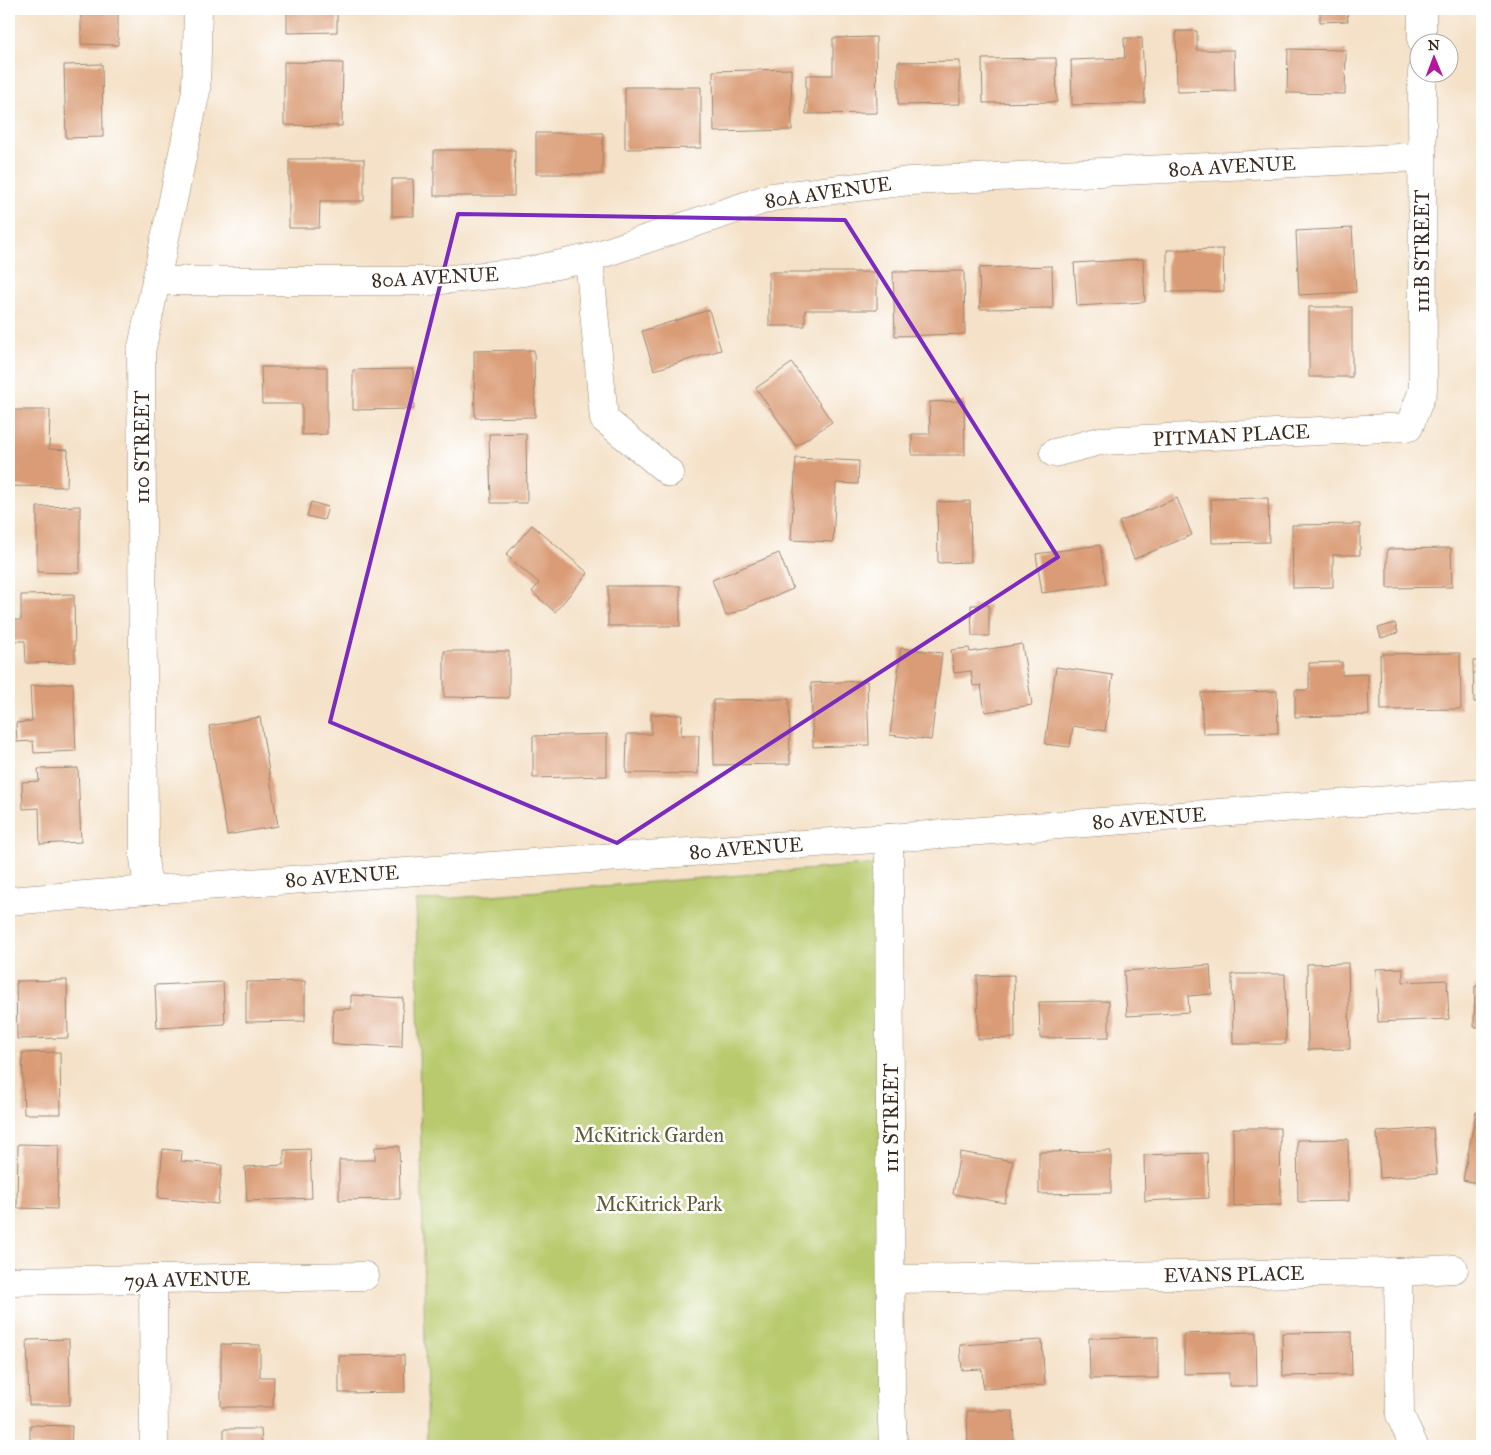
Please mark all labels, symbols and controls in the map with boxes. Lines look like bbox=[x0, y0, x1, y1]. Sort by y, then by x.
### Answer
north arrow bbox=[1408, 32, 1458, 82]
text: N bbox=[1428, 37, 1440, 54]
street label: 80A AVENUE bbox=[1168, 151, 1296, 181]
street label: 80A AVENUE bbox=[763, 171, 893, 213]
street label: 111B STREET bbox=[1410, 189, 1434, 312]
street label: 80A AVENUE bbox=[371, 262, 499, 292]
street label: 110 STREET bbox=[130, 390, 154, 504]
street label: PITMAN PLACE bbox=[1152, 419, 1310, 451]
street label: 80 AVENUE bbox=[1091, 802, 1207, 834]
street label: 80 AVENUE bbox=[688, 832, 804, 864]
street label: 80 AVENUE bbox=[284, 860, 400, 892]
street label: 111 STREET bbox=[879, 1063, 903, 1173]
park label: McKitrick Garden bbox=[574, 1123, 724, 1147]
park label: McKitrick Park bbox=[596, 1192, 723, 1216]
street label: EVANS PLACE bbox=[1163, 1261, 1305, 1287]
street label: 79A AVENUE bbox=[124, 1266, 250, 1292]

